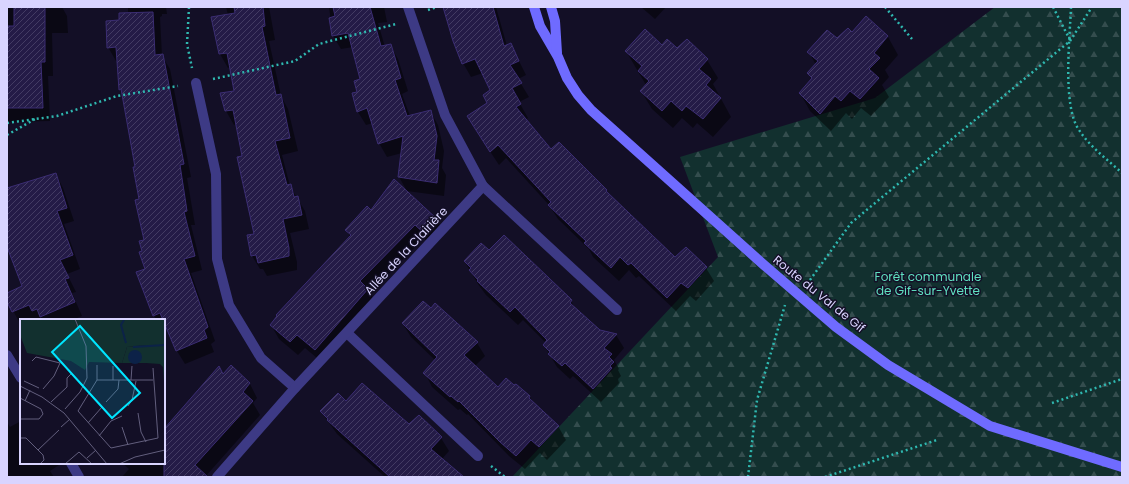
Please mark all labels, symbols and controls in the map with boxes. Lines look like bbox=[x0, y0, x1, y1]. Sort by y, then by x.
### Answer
street label: Allée de la Clairière bbox=[360, 203, 451, 299]
street label: Route du Val de Gif bbox=[770, 251, 869, 336]
park label: Forêt communale de Gif-sur-Yvette bbox=[875, 268, 981, 299]
inset map bbox=[20, 319, 165, 464]

